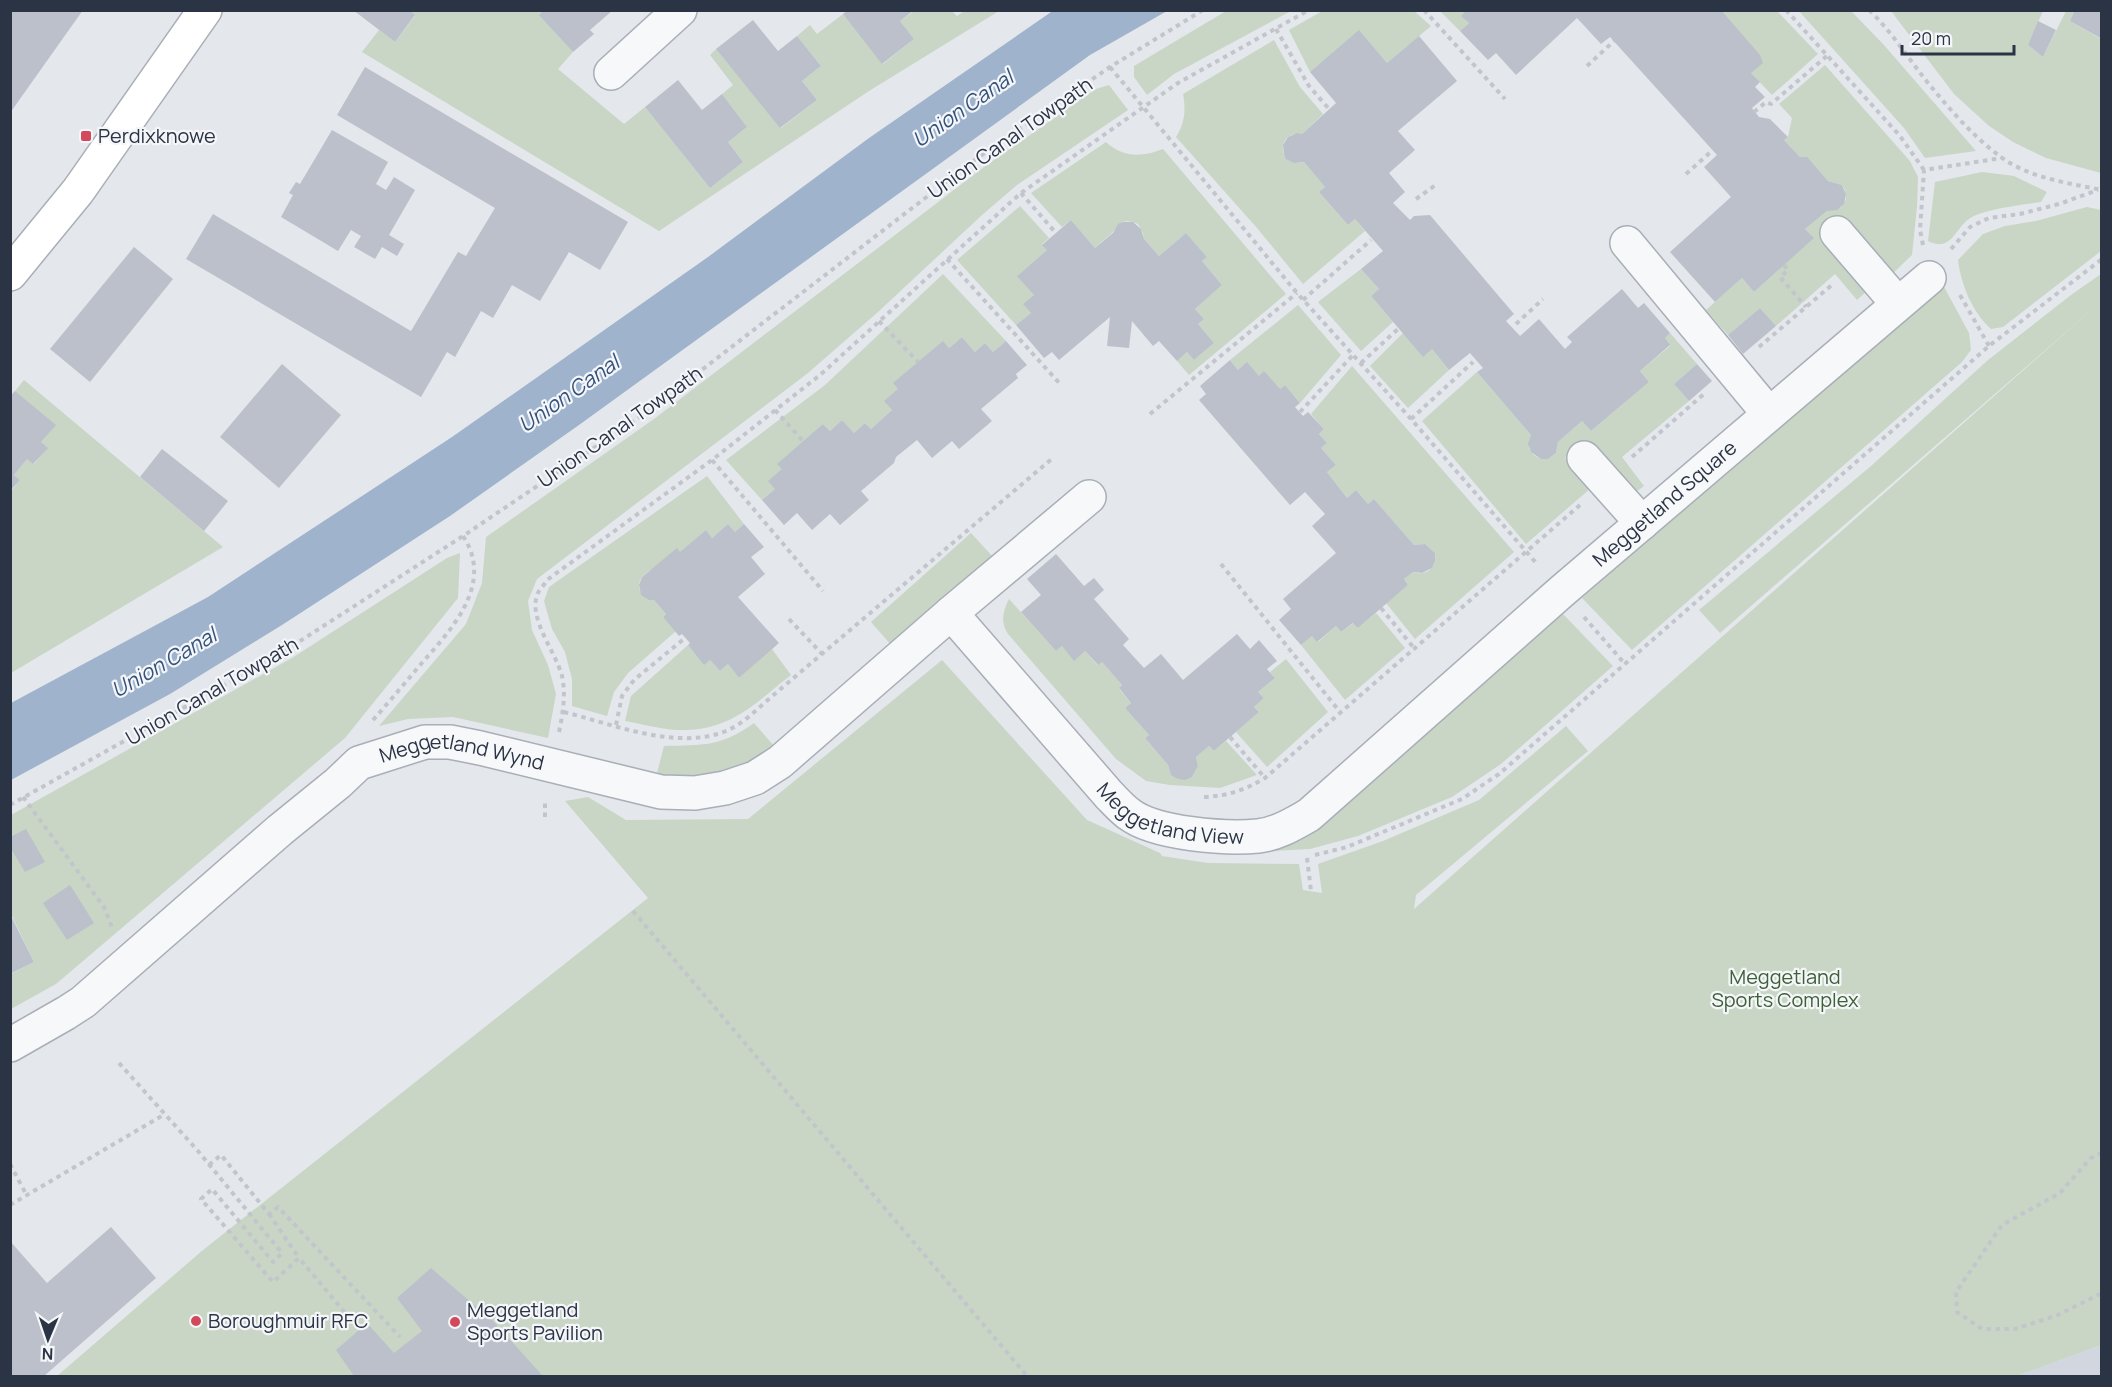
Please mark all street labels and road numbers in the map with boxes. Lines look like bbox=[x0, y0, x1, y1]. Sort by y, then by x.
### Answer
street label: Union Canal Towpath bbox=[922, 71, 1097, 205]
street label: Union Canal Towpath bbox=[532, 360, 707, 494]
street label: Meggetland Square bbox=[1587, 434, 1742, 572]
street label: Union Canal Towpath bbox=[120, 630, 303, 751]
street label: Meggetland Wynd bbox=[376, 727, 547, 776]
street label: Meggetland View bbox=[1091, 776, 1244, 850]

